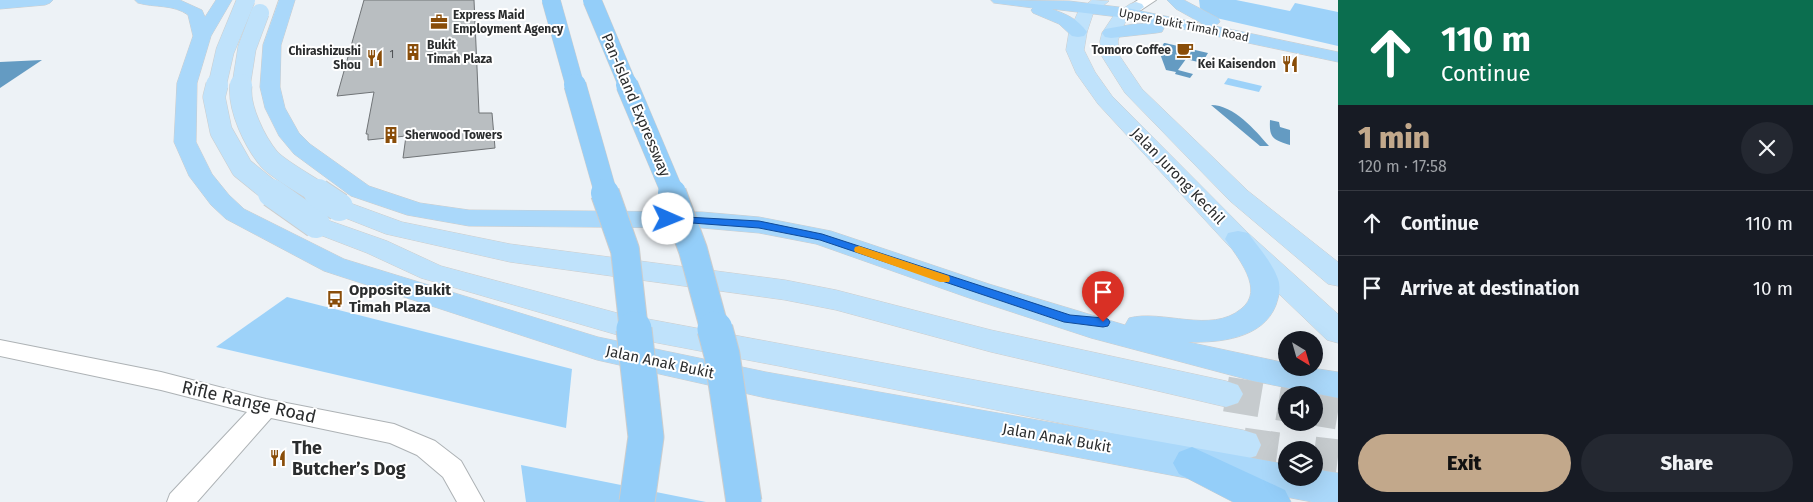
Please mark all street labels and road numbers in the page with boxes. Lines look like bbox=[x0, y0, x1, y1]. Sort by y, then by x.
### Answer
street label: Upper Bukit Timah Road bbox=[1118, 6, 1250, 44]
street label: Pan-Island Expressway bbox=[598, 31, 675, 180]
street label: Jalan Jurong Kechil bbox=[1127, 124, 1229, 228]
street label: Jalan Anak Bukit bbox=[604, 342, 716, 382]
street label: Rifle Range Road bbox=[180, 376, 318, 428]
street label: Jalan Anak Bukit bbox=[1001, 420, 1113, 457]

